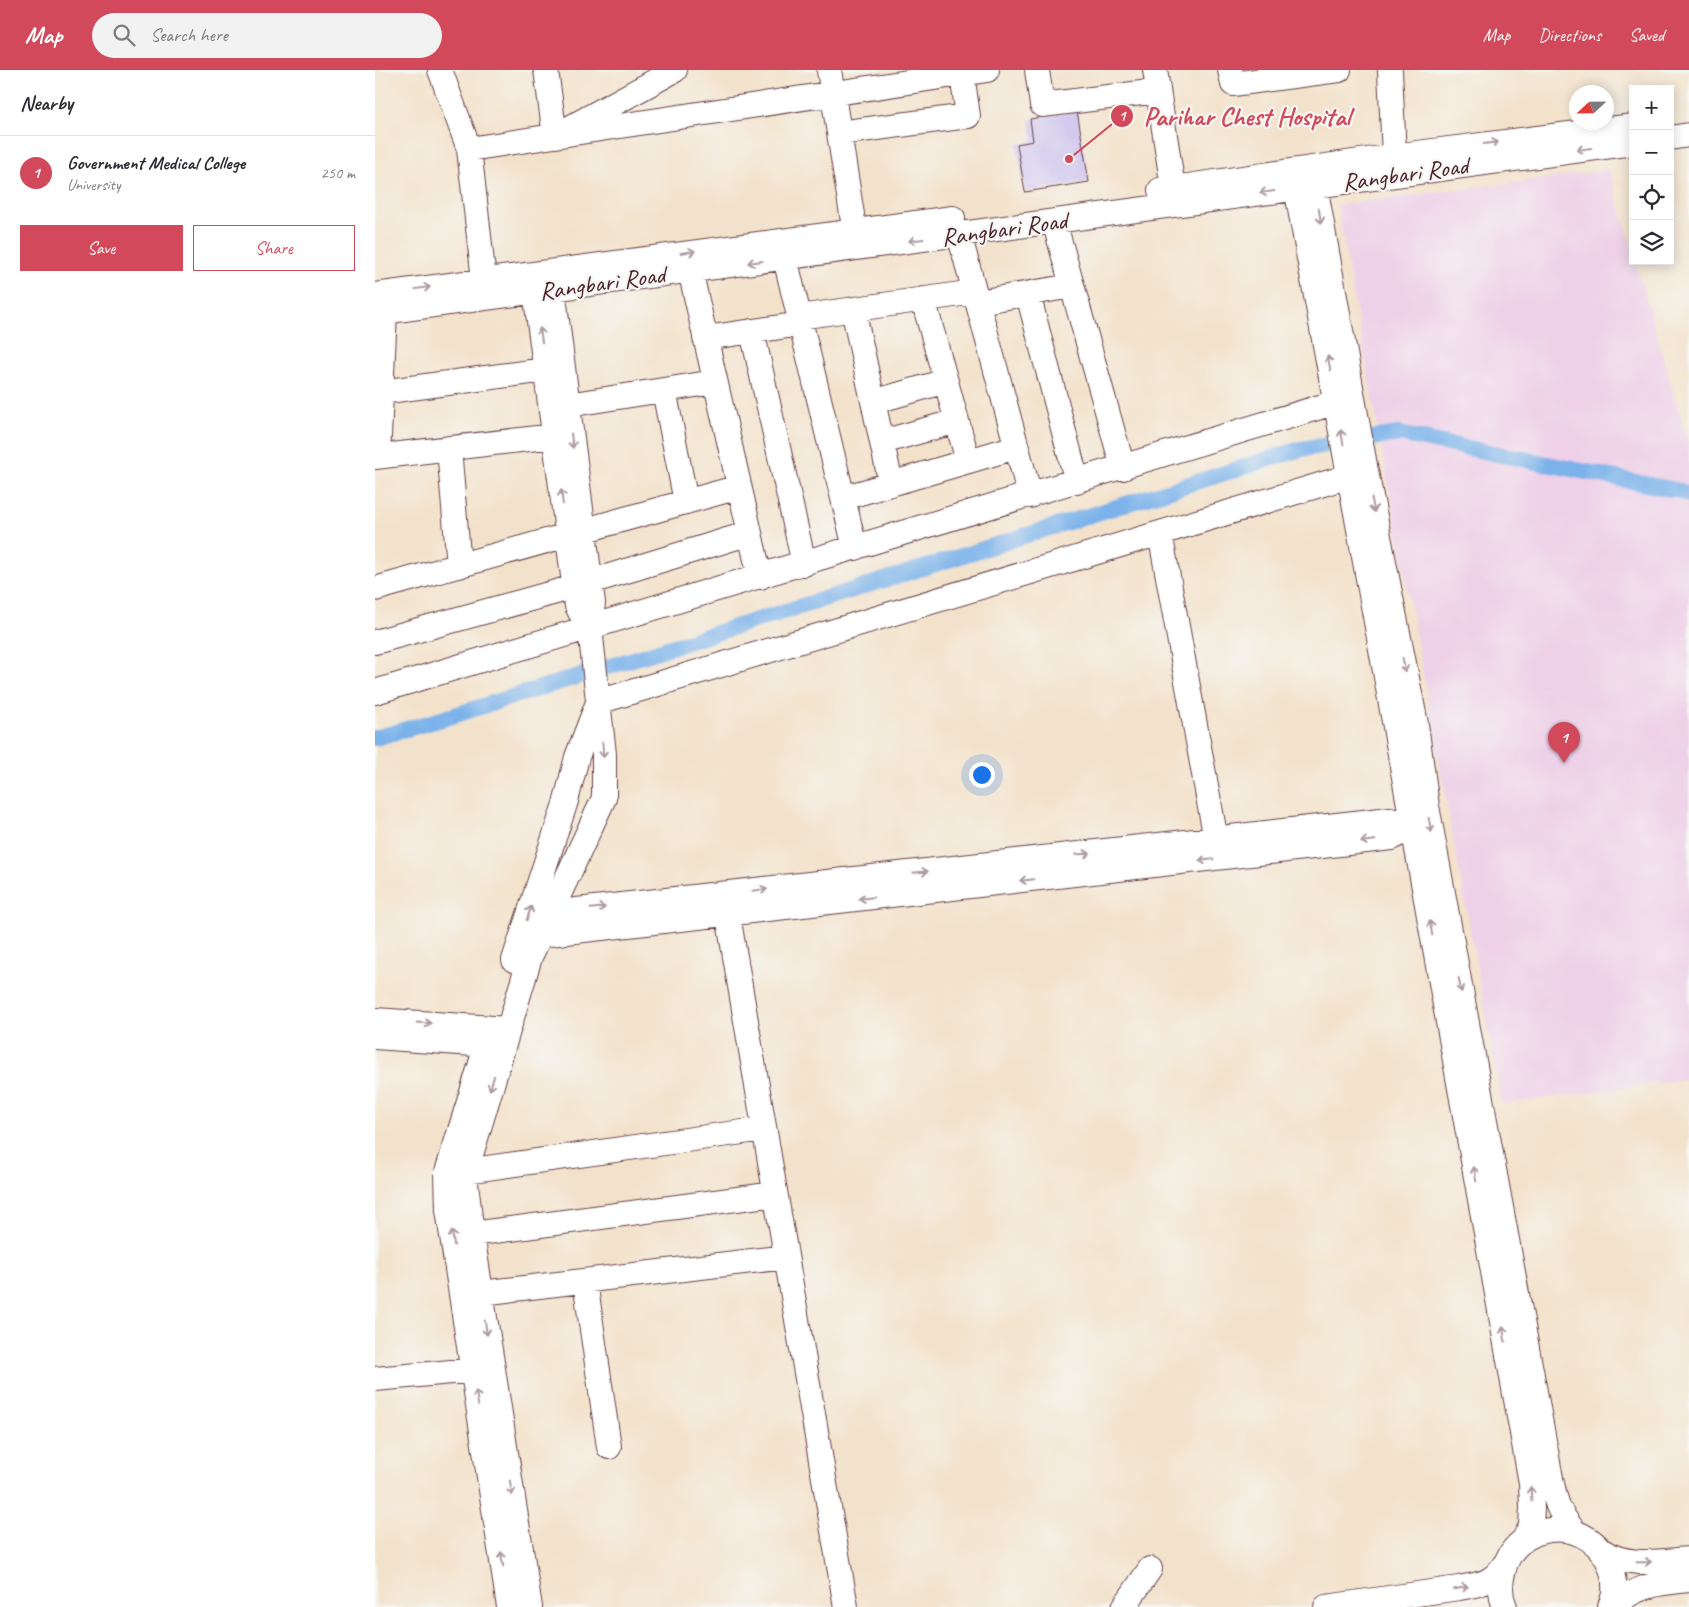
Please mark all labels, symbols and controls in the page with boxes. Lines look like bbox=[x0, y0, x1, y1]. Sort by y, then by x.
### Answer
search box bbox=[92, 13, 442, 58]
text: Map bbox=[25, 20, 62, 50]
icon: search bbox=[110, 21, 138, 49]
text: Search here bbox=[150, 23, 228, 47]
text: Map bbox=[1483, 24, 1510, 46]
text: Directions bbox=[1538, 24, 1601, 46]
text: Saved bbox=[1629, 24, 1664, 46]
north arrow bbox=[1569, 85, 1614, 130]
map controls bbox=[1629, 85, 1674, 265]
button: + bbox=[1629, 85, 1674, 130]
text: Nearby bbox=[20, 90, 73, 116]
callout: Parihar Chest Hospital bbox=[1109, 96, 1360, 137]
text: Parihar Chest Hospital bbox=[1144, 100, 1356, 133]
text: 1 bbox=[1119, 107, 1128, 126]
button: − bbox=[1629, 130, 1674, 175]
one-way arrow bbox=[1483, 138, 1499, 148]
one-way arrow bbox=[1577, 145, 1593, 155]
street label: Rangbari Road bbox=[1340, 149, 1474, 199]
text: Government Medical College bbox=[67, 151, 245, 175]
text: 1 bbox=[32, 163, 40, 183]
text: 250 m bbox=[321, 163, 355, 183]
text: University bbox=[67, 175, 120, 195]
button: locate bbox=[1629, 175, 1674, 220]
one-way arrow bbox=[1260, 187, 1276, 197]
street label: Rangbari Road bbox=[939, 204, 1073, 254]
one-way arrow bbox=[1315, 208, 1325, 224]
button: layers bbox=[1629, 220, 1674, 265]
button: Save bbox=[20, 225, 183, 271]
button: Share bbox=[193, 225, 355, 271]
one-way arrow bbox=[908, 235, 924, 245]
one-way arrow bbox=[680, 247, 696, 257]
one-way arrow bbox=[747, 257, 763, 267]
street label: Rangbari Road bbox=[537, 258, 671, 308]
one-way arrow bbox=[415, 283, 431, 293]
one-way arrow bbox=[536, 328, 546, 344]
one-way arrow bbox=[1323, 356, 1333, 372]
one-way arrow bbox=[1337, 429, 1347, 445]
one-way arrow bbox=[568, 433, 578, 449]
one-way arrow bbox=[557, 489, 567, 505]
one-way arrow bbox=[1369, 497, 1378, 513]
one-way arrow bbox=[1400, 656, 1409, 672]
pin: 1 bbox=[1548, 722, 1580, 763]
one-way arrow bbox=[599, 742, 608, 758]
your location bbox=[969, 762, 995, 788]
one-way arrow bbox=[1426, 816, 1436, 832]
one-way arrow bbox=[1360, 836, 1376, 846]
one-way arrow bbox=[1075, 849, 1091, 859]
one-way arrow bbox=[1199, 855, 1215, 865]
one-way arrow bbox=[913, 867, 929, 877]
one-way arrow bbox=[1020, 875, 1036, 885]
one-way arrow bbox=[752, 885, 768, 895]
one-way arrow bbox=[858, 893, 874, 903]
one-way arrow bbox=[590, 903, 606, 913]
one-way arrow bbox=[525, 906, 535, 922]
one-way arrow bbox=[1426, 921, 1436, 937]
one-way arrow bbox=[1455, 976, 1465, 992]
one-way arrow bbox=[415, 1019, 431, 1028]
one-way arrow bbox=[487, 1075, 497, 1091]
one-way arrow bbox=[1470, 1167, 1480, 1183]
one-way arrow bbox=[447, 1230, 457, 1246]
one-way arrow bbox=[482, 1319, 492, 1335]
one-way arrow bbox=[1498, 1327, 1508, 1343]
one-way arrow bbox=[472, 1391, 482, 1407]
one-way arrow bbox=[507, 1480, 517, 1496]
one-way arrow bbox=[1527, 1487, 1536, 1503]
one-way arrow bbox=[497, 1551, 507, 1567]
one-way arrow bbox=[1636, 1557, 1652, 1566]
one-way arrow bbox=[1452, 1583, 1468, 1592]

